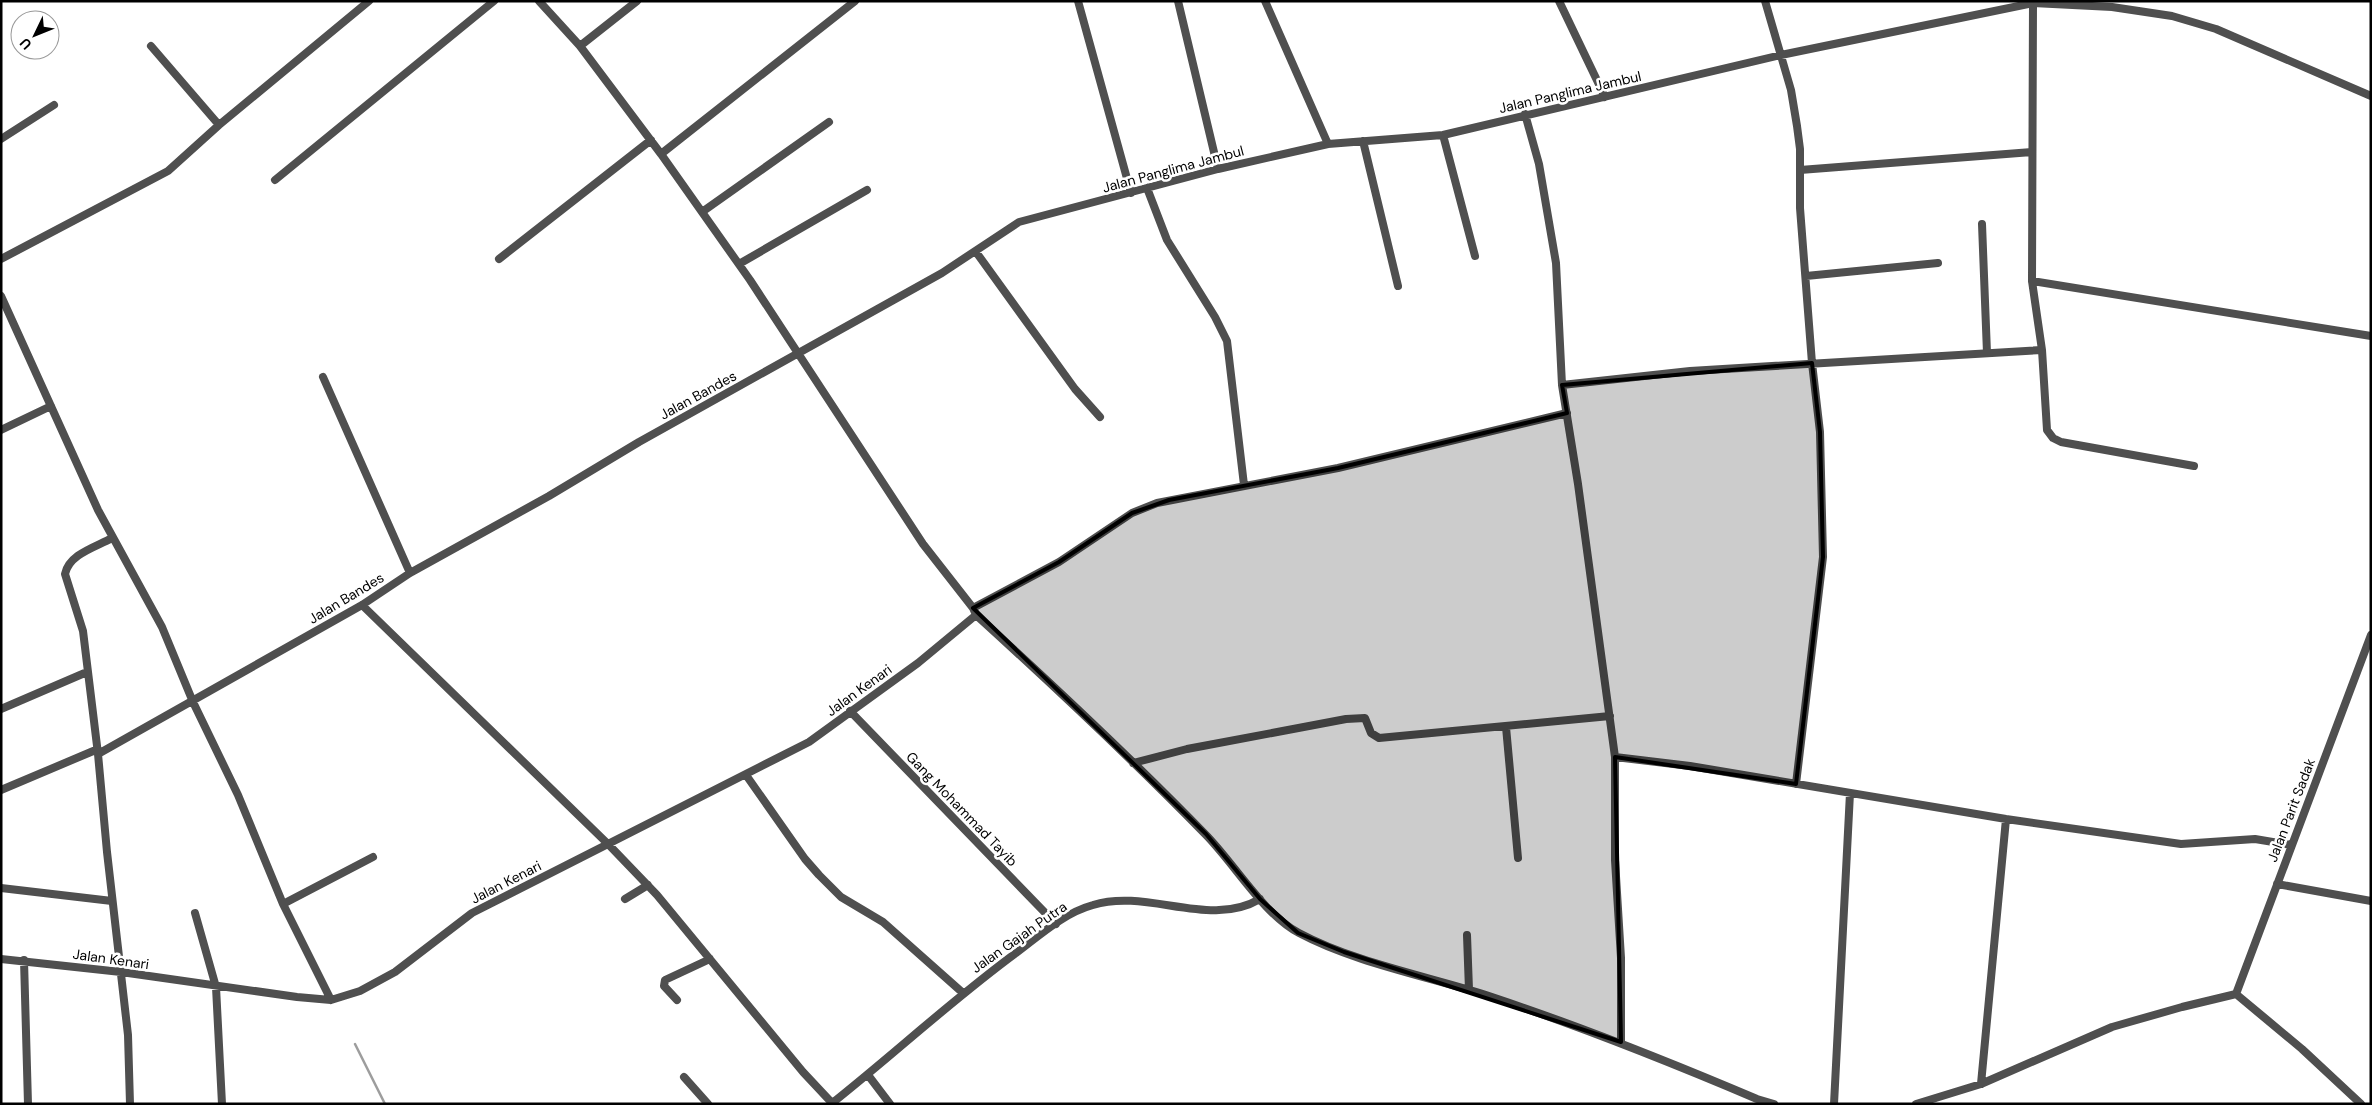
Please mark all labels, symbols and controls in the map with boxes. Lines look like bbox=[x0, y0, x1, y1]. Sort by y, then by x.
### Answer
north arrow bbox=[10, 10, 60, 60]
text: U bbox=[16, 34, 35, 54]
street label: Jalan Panglima Jambul bbox=[1497, 67, 1643, 117]
street label: Jalan Panglima Jambul bbox=[1100, 141, 1246, 197]
street label: Jalan Bandes bbox=[656, 367, 740, 423]
street label: Jalan Bandes bbox=[305, 568, 387, 628]
street label: Jalan Kenari bbox=[823, 660, 895, 720]
street label: Gang Mohammad Tayib bbox=[902, 748, 1022, 870]
street label: Jalan Parit Sadak bbox=[2263, 756, 2319, 864]
street label: Jalan Kenari bbox=[468, 857, 544, 907]
street label: Jalan Gajah Putra bbox=[968, 897, 1070, 977]
street label: Jalan Kenari bbox=[72, 945, 150, 973]

